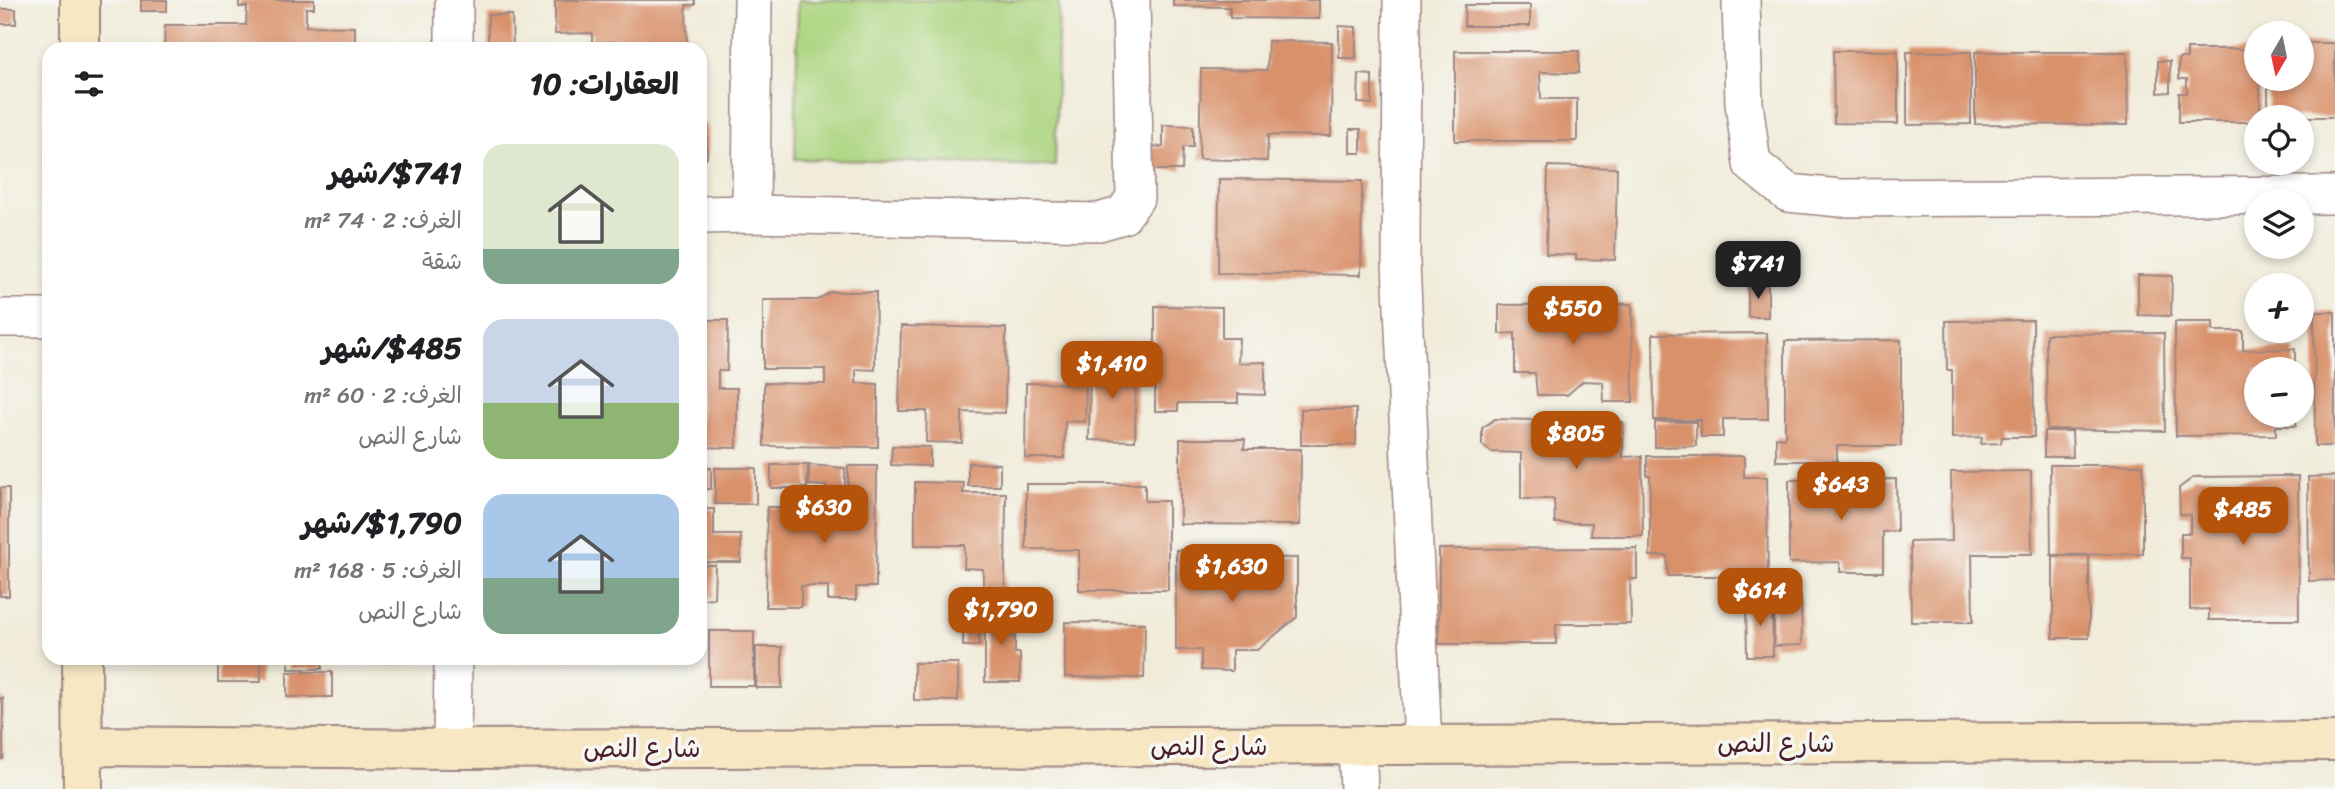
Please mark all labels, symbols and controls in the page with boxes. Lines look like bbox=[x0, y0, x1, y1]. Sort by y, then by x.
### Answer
north arrow bbox=[2244, 21, 2314, 91]
map controls bbox=[2244, 21, 2314, 427]
text: العقارات: 10 bbox=[530, 57, 679, 111]
icon: filters bbox=[70, 65, 108, 103]
button: locate bbox=[2244, 105, 2314, 175]
text: $741/شهر bbox=[328, 146, 462, 200]
icon: home bbox=[539, 172, 623, 256]
button: layers bbox=[2244, 189, 2314, 259]
text: الغرف: 2 · 74 m² bbox=[304, 200, 462, 241]
text: شقة bbox=[422, 241, 462, 282]
pin: $741 bbox=[1717, 242, 1799, 301]
text: $741 bbox=[1732, 243, 1784, 284]
button: + bbox=[2244, 273, 2314, 343]
pin: $550 bbox=[1532, 286, 1614, 346]
text: $550 bbox=[1544, 288, 1602, 329]
text: $485/شهر bbox=[322, 321, 462, 375]
pin: $1,410 bbox=[1055, 342, 1169, 401]
text: $1,410 bbox=[1077, 343, 1147, 384]
icon: home bbox=[539, 347, 623, 431]
button: − bbox=[2244, 357, 2314, 427]
text: الغرف: 2 · 60 m² bbox=[304, 375, 462, 416]
pin: $805 bbox=[1535, 412, 1617, 471]
text: $805 bbox=[1547, 413, 1605, 454]
text: شارع النص bbox=[358, 416, 462, 457]
pin: $643 bbox=[1800, 462, 1882, 522]
text: $643 bbox=[1813, 464, 1869, 505]
pin: $630 bbox=[783, 486, 865, 545]
text: $630 bbox=[796, 487, 852, 528]
pin: $485 bbox=[2202, 488, 2284, 547]
text: $485 bbox=[2214, 489, 2272, 530]
text: $1,790/شهر bbox=[302, 496, 462, 550]
icon: home bbox=[539, 522, 623, 606]
pin: $1,630 bbox=[1175, 544, 1289, 604]
text: $1,630 bbox=[1196, 546, 1268, 587]
text: الغرف: 5 · 168 m² bbox=[294, 550, 462, 591]
pin: $614 bbox=[1719, 568, 1801, 628]
text: $614 bbox=[1734, 570, 1786, 611]
pin: $1,790 bbox=[944, 588, 1058, 647]
text: $1,790 bbox=[964, 589, 1038, 630]
text: شارع النص bbox=[358, 591, 462, 632]
street label: شارع النص bbox=[1717, 720, 1835, 766]
street label: شارع النص bbox=[1150, 723, 1268, 769]
street label: شارع النص bbox=[583, 725, 701, 771]

